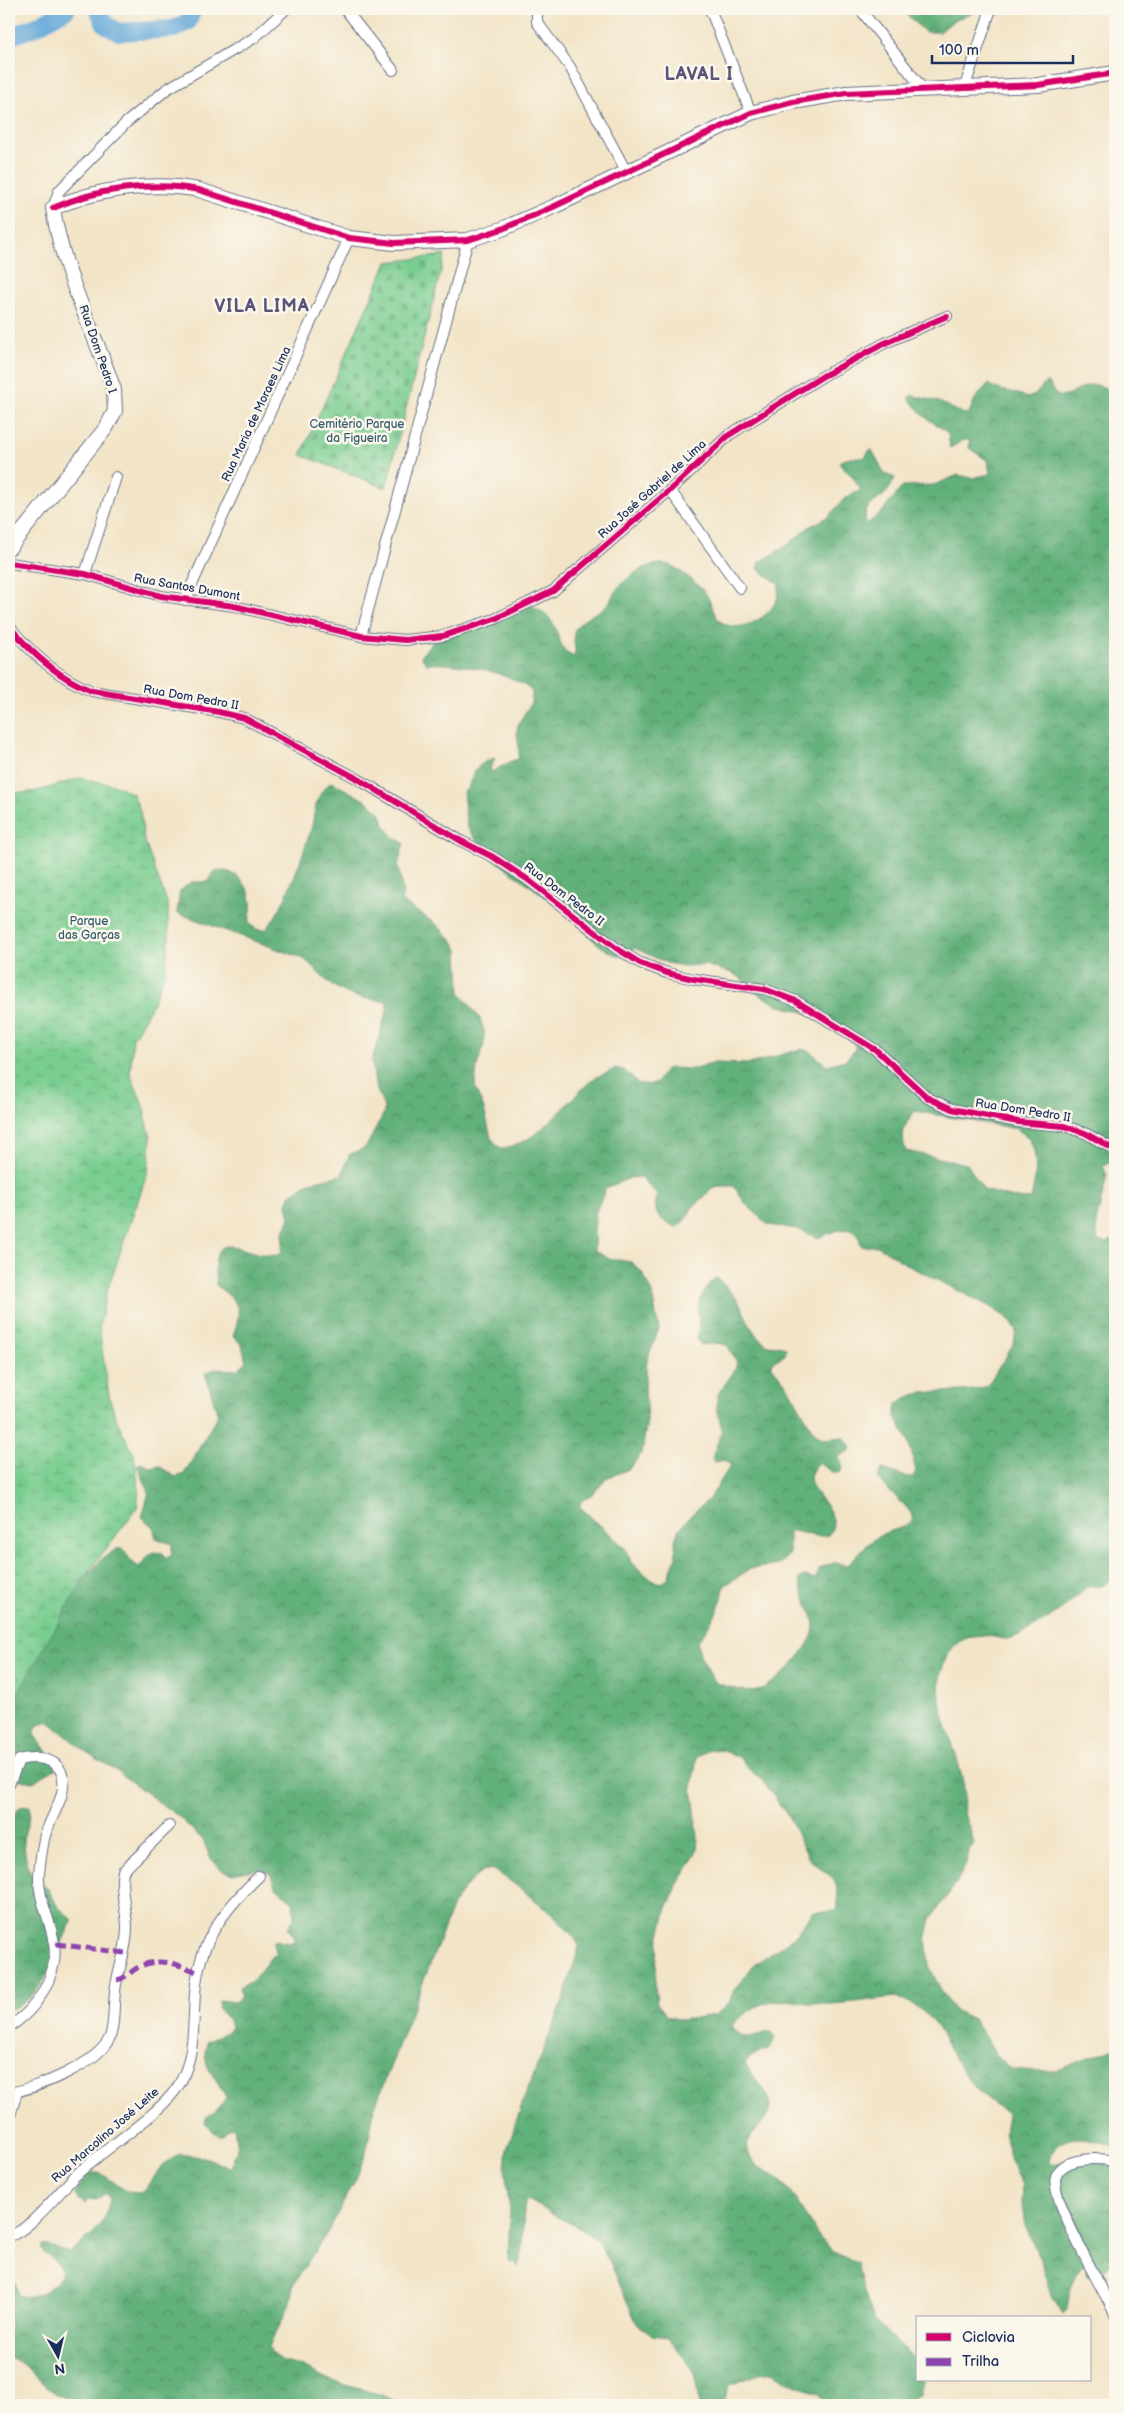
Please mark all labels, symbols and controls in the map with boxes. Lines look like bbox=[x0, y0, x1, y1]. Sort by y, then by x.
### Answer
scale bar bbox=[932, 32, 1073, 64]
text: 100 m bbox=[939, 41, 979, 60]
district label: LAVAL I bbox=[664, 64, 734, 85]
district label: VILA LIMA bbox=[214, 296, 310, 317]
street label: Rua Dom Pedro I bbox=[75, 303, 120, 396]
street label: Rua Maria de Moraes Lima bbox=[218, 344, 295, 484]
park label: Cemitério Parque da Figueira bbox=[310, 417, 404, 446]
street label: Rua José Gabriel de Lima bbox=[595, 437, 710, 542]
street label: Rua Santos Dumont bbox=[133, 571, 242, 604]
street label: Rua Dom Pedro II bbox=[142, 682, 240, 713]
street label: Rua Dom Pedro II bbox=[521, 859, 607, 930]
park label: Parque das Garças bbox=[58, 914, 120, 943]
street label: Rua Dom Pedro II bbox=[974, 1096, 1072, 1125]
street label: Rua Marcolino José Leite bbox=[49, 2085, 162, 2186]
legend bbox=[916, 2316, 1092, 2382]
text: Ciclovia bbox=[962, 2328, 1015, 2347]
north arrow bbox=[32, 2332, 82, 2382]
text: Trilha bbox=[962, 2352, 999, 2371]
text: N bbox=[53, 2359, 66, 2378]

